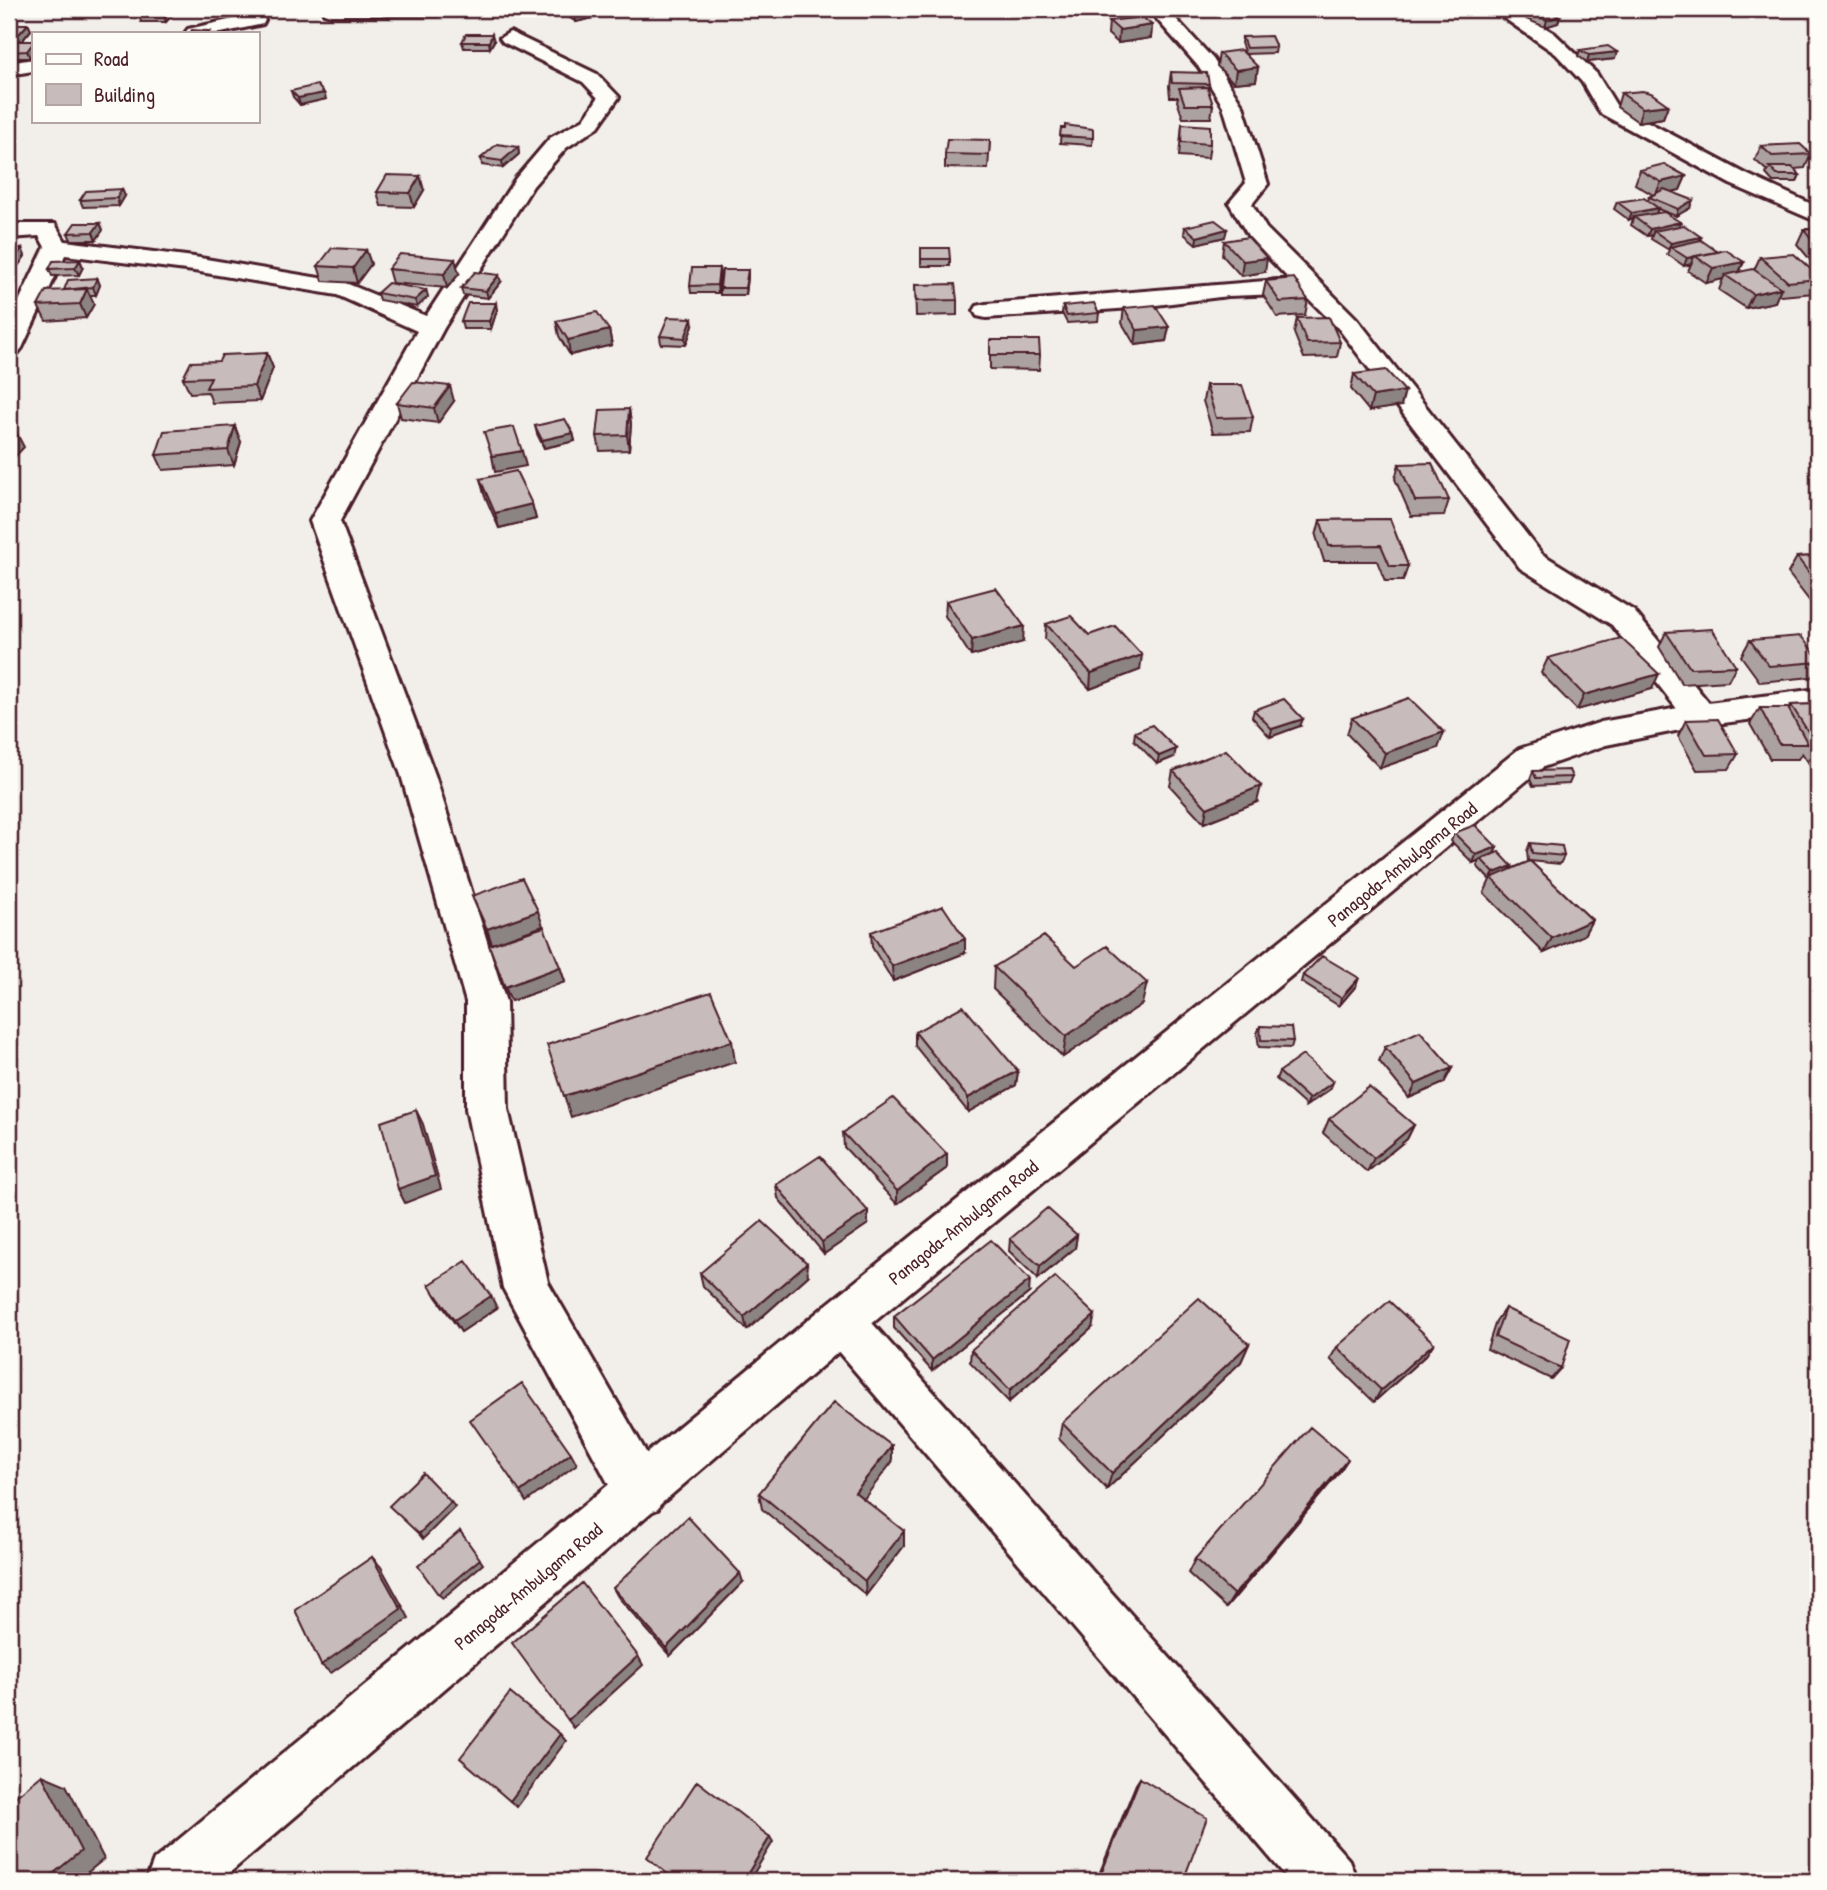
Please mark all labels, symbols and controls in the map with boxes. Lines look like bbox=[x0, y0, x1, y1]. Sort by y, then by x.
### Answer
legend bbox=[32, 32, 259, 122]
text: Road bbox=[94, 44, 128, 73]
text: Building bbox=[94, 80, 155, 109]
street label: Panagoda-Ambulgama Road bbox=[1322, 795, 1483, 933]
street label: Panagoda-Ambulgama Road bbox=[883, 1153, 1044, 1291]
street label: Panagoda-Ambulgama Road bbox=[449, 1516, 608, 1656]

